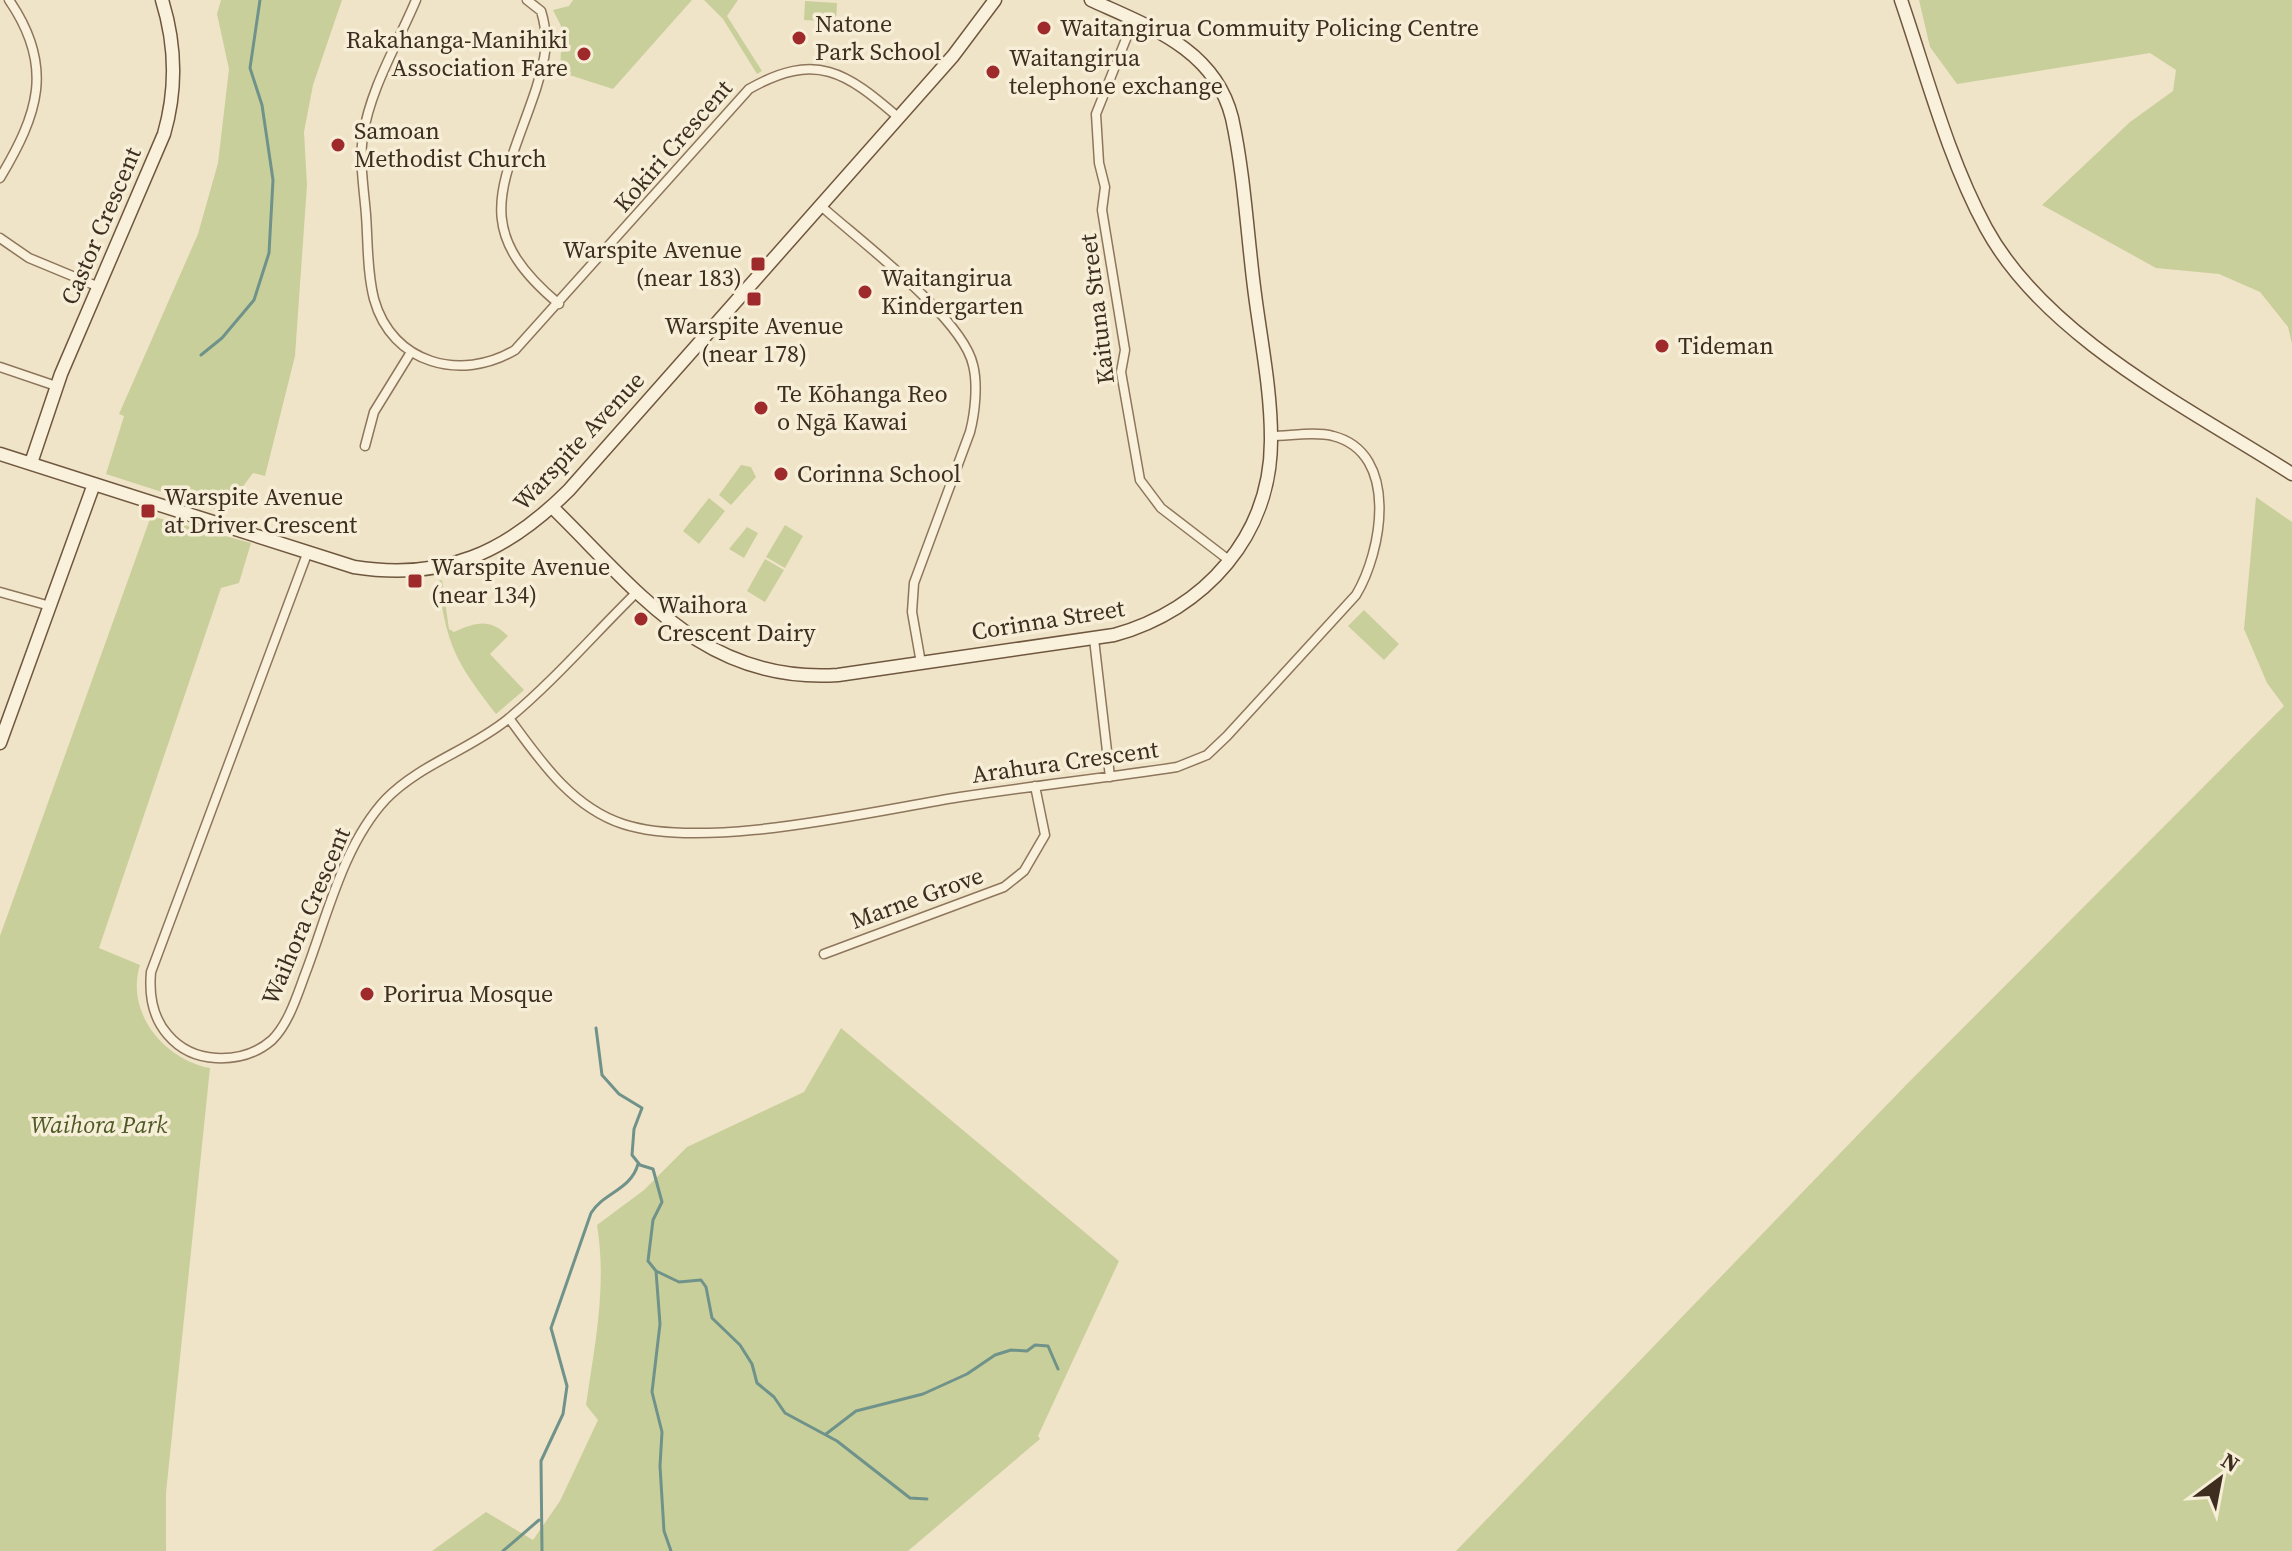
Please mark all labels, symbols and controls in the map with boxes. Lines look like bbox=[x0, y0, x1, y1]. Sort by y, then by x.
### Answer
place label: Natone Park School bbox=[815, 7, 941, 68]
place label: Waitangirua Commuity Policing Centre bbox=[1060, 11, 1479, 44]
marker: Waitangirua Commuity Policing Centre bbox=[1035, 19, 1053, 37]
place label: Rakahanga-Manihiki Association Fare bbox=[346, 23, 568, 84]
marker: Natone Park School bbox=[790, 29, 808, 47]
place label: Waitangirua telephone exchange bbox=[1009, 41, 1223, 102]
marker: Rakahanga-Manihiki Association Fare bbox=[575, 45, 593, 63]
marker: Waitangirua telephone exchange bbox=[984, 63, 1002, 81]
street label: Kokiri Crescent bbox=[606, 72, 740, 219]
place label: Samoan Methodist Church bbox=[354, 114, 547, 175]
marker: Samoan Methodist Church bbox=[329, 136, 347, 154]
street label: Castor Crescent bbox=[52, 142, 149, 310]
street label: Kaituna Street bbox=[1071, 232, 1122, 386]
place label: Warspite Avenue (near 183) bbox=[563, 233, 742, 294]
marker: Warspite Avenue (near 183) bbox=[749, 255, 767, 273]
place label: Waitangirua Kindergarten bbox=[881, 261, 1024, 322]
marker: Waitangirua Kindergarten bbox=[856, 283, 874, 301]
marker: Warspite Avenue (near 178) bbox=[745, 290, 763, 308]
place label: Warspite Avenue (near 178) bbox=[664, 309, 844, 370]
place label: Tideman bbox=[1678, 329, 1774, 362]
marker: Tideman bbox=[1653, 337, 1671, 355]
street label: Warspite Avenue bbox=[505, 364, 652, 517]
place label: Te Kōhanga Reo o Ngā Kawai bbox=[777, 377, 948, 438]
marker: Te Kōhanga Reo o Ngā Kawai bbox=[752, 399, 770, 417]
place label: Corinna School bbox=[797, 457, 961, 490]
marker: Corinna School bbox=[772, 465, 790, 483]
place label: Warspite Avenue at Driver Crescent bbox=[164, 480, 357, 541]
marker: Warspite Avenue at Driver Crescent bbox=[139, 502, 157, 520]
place label: Warspite Avenue (near 134) bbox=[431, 550, 610, 611]
marker: Warspite Avenue (near 134) bbox=[406, 572, 424, 590]
place label: Waihora Crescent Dairy bbox=[657, 588, 816, 649]
street label: Corinna Street bbox=[969, 591, 1127, 648]
marker: Waihora Crescent Dairy bbox=[632, 610, 650, 628]
street label: Arahura Crescent bbox=[970, 732, 1160, 791]
street label: Waihora Crescent bbox=[253, 822, 358, 1010]
street label: Marne Grove bbox=[846, 858, 988, 937]
place label: Porirua Mosque bbox=[383, 977, 553, 1010]
marker: Porirua Mosque bbox=[358, 985, 376, 1003]
park label: Waihora Park bbox=[31, 1108, 168, 1141]
north arrow bbox=[2180, 1439, 2260, 1519]
text: N bbox=[2216, 1445, 2245, 1479]

